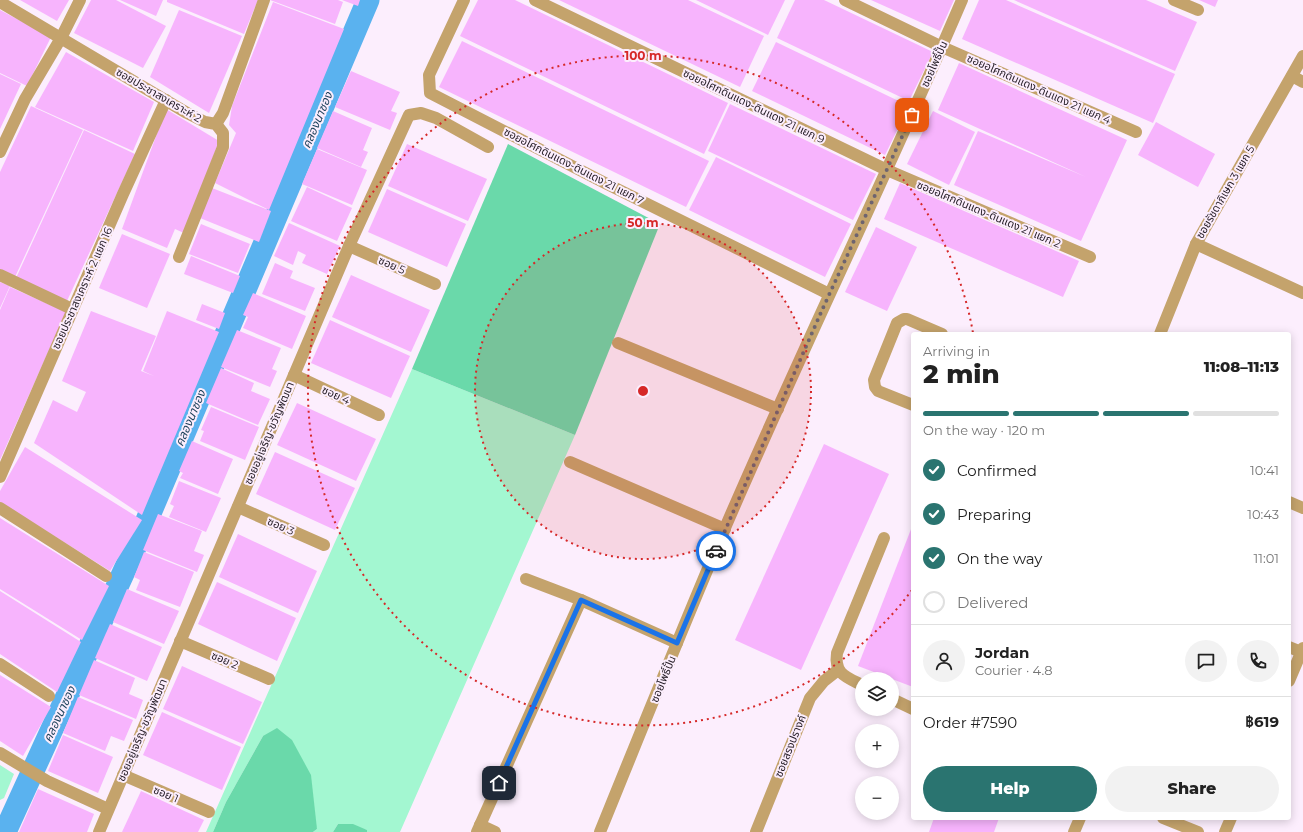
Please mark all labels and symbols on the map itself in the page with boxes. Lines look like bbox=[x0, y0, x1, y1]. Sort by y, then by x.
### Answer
street label: ซอยโพธิ์ปั้น bbox=[917, 38, 950, 89]
text: 100 m bbox=[625, 48, 661, 63]
street label: ซอยอโศกดินแดง-ดินแดง 21 แยก 4 bbox=[965, 51, 1114, 127]
street label: ซอยประชาสงเคราะห์ 2 bbox=[114, 65, 204, 125]
street label: ซอยอโศกดินแดง-ดินแดง 21 แยก 9 bbox=[681, 66, 827, 147]
water label: คลองนาซอง bbox=[298, 89, 336, 150]
pin bbox=[895, 98, 929, 132]
street label: ซอยอโศกดินแดง-ดินแดง 21 แยก 7 bbox=[502, 125, 646, 207]
street label: ซอยรัชดาภิเษก 3 แยก 5 bbox=[1193, 143, 1257, 241]
street label: ซอยอโศกดินแดง-ดินแดง 21 แยก 2 bbox=[915, 177, 1063, 251]
text: 50 m bbox=[627, 215, 659, 230]
street label: ซอยประชาสงเคราะห์ 2 แยก 16 bbox=[49, 225, 115, 351]
street label: ซอย 5 bbox=[376, 253, 408, 277]
street label: ซอยอยู่เจริญ-ขวัญพัฒนา bbox=[241, 379, 297, 487]
street label: ซอย 4 bbox=[320, 383, 353, 408]
centre of rings bbox=[636, 384, 650, 398]
water label: คลองนาซอง bbox=[171, 387, 209, 448]
street label: ซอย 3 bbox=[265, 514, 297, 538]
courier bbox=[696, 531, 736, 571]
street label: ซอย 2 bbox=[209, 648, 241, 672]
street label: ซอยโพธิ์ปั้น bbox=[647, 653, 679, 704]
street label: ซอยอยู่เจริญ-ขวัญพัฒนา bbox=[114, 676, 170, 784]
water label: คลองนาซอง bbox=[40, 683, 79, 744]
street label: ซอยสรงปรางค์ bbox=[771, 713, 809, 779]
pin bbox=[482, 766, 516, 800]
street label: ซอย 1 bbox=[151, 783, 181, 805]

